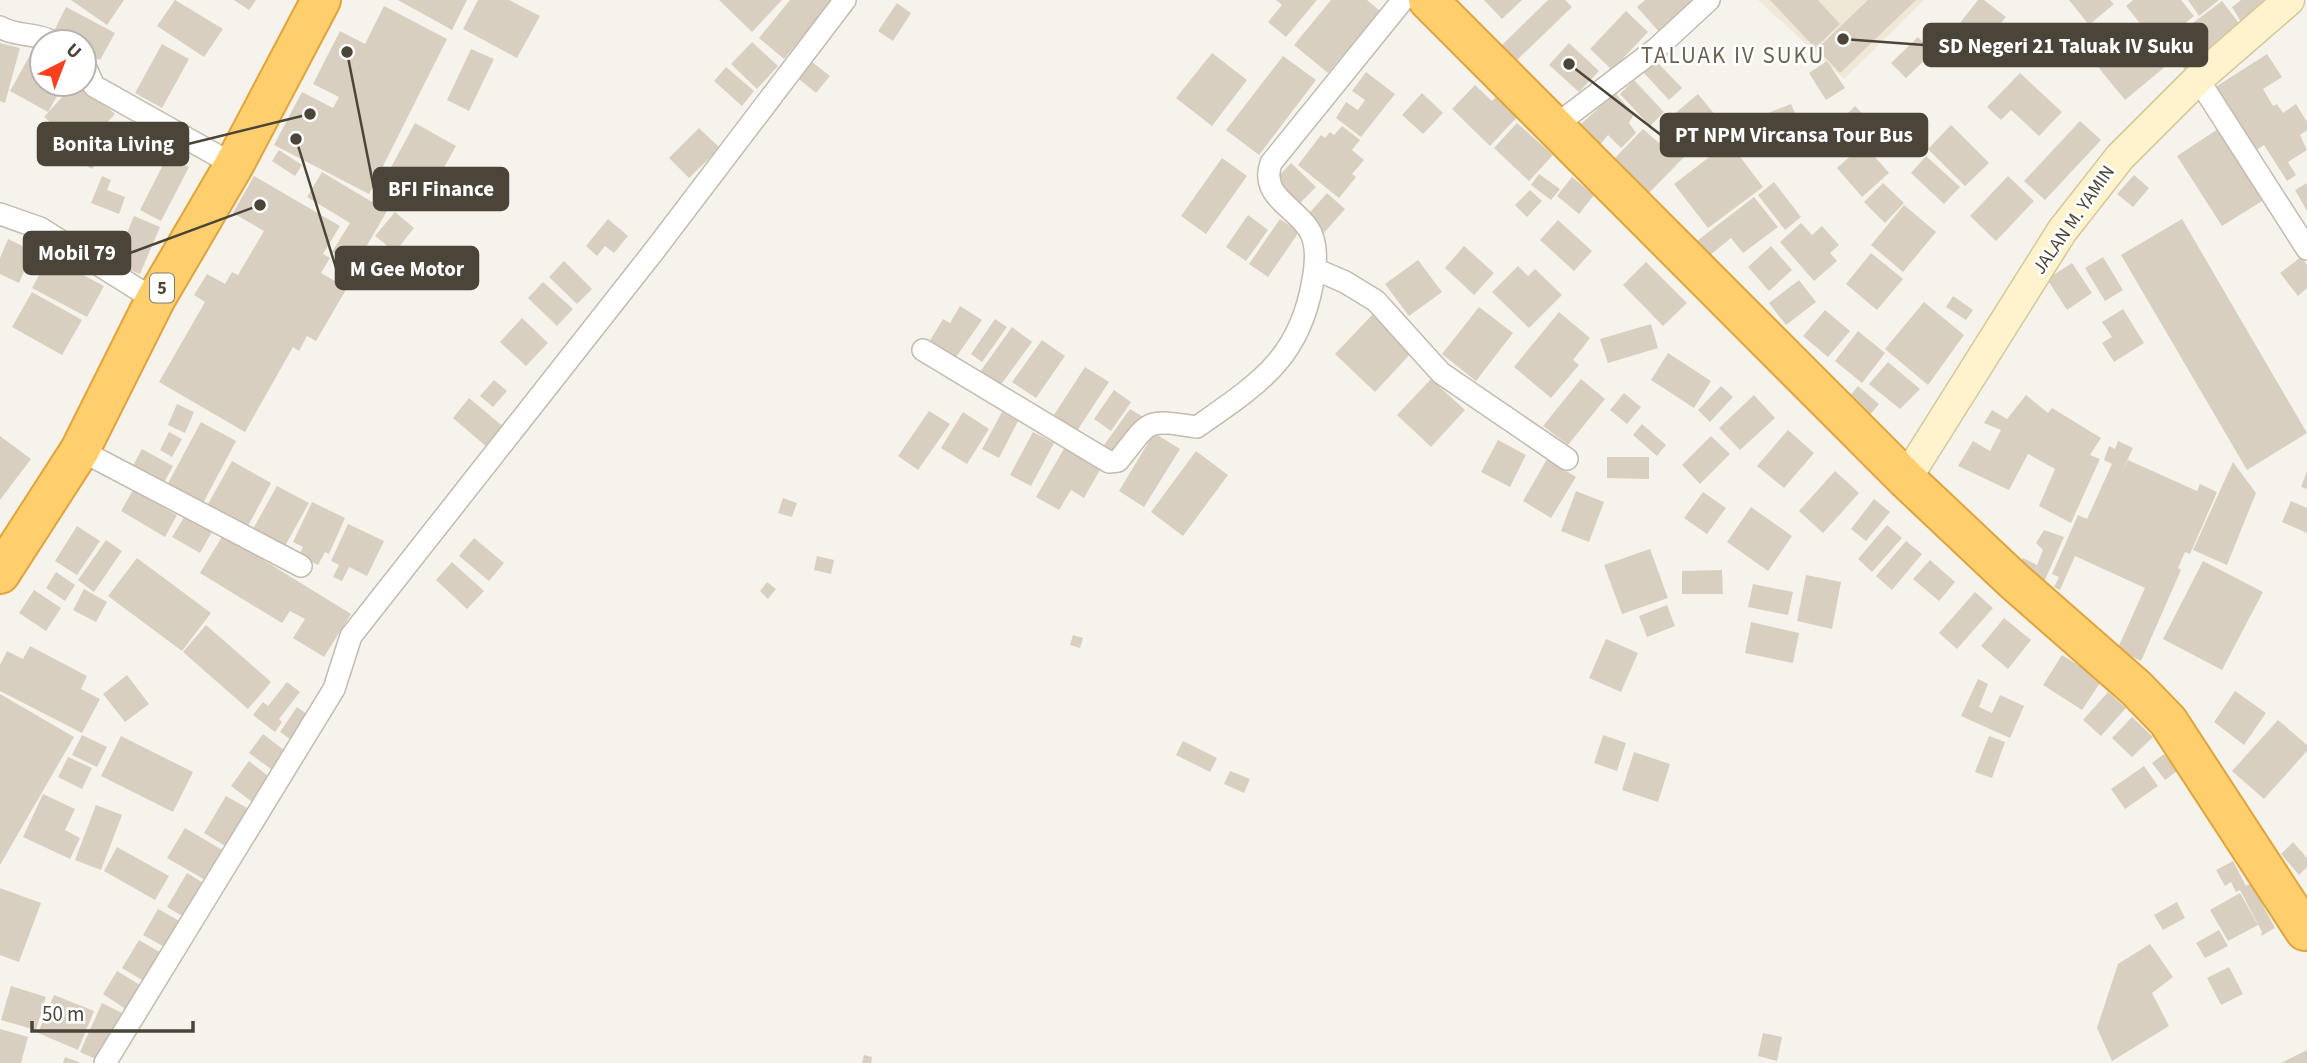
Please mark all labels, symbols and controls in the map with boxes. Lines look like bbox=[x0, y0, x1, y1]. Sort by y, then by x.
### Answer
callout: SD Negeri 21 Taluak IV Suku bbox=[1924, 24, 2207, 66]
north arrow bbox=[28, 28, 98, 98]
text: SD Negeri 21 Taluak IV Suku bbox=[1938, 31, 2194, 61]
text: U bbox=[60, 37, 87, 66]
district label: TALUAK IV SUKU bbox=[1641, 39, 1825, 72]
callout: PT NPM Vircansa Tour Bus bbox=[1661, 114, 1927, 156]
text: PT NPM Vircansa Tour Bus bbox=[1675, 120, 1913, 150]
callout: Bonita Living bbox=[38, 123, 188, 165]
text: Bonita Living bbox=[52, 129, 174, 159]
street label: JALAN M. YAMIN bbox=[2026, 160, 2122, 280]
callout: BFI Finance bbox=[374, 168, 508, 210]
text: BFI Finance bbox=[388, 174, 494, 204]
callout: Mobil 79 bbox=[24, 232, 130, 274]
text: Mobil 79 bbox=[38, 238, 116, 268]
callout: M Gee Motor bbox=[336, 247, 478, 289]
text: M Gee Motor bbox=[350, 254, 465, 284]
road number: 5 bbox=[150, 274, 174, 302]
scale bar bbox=[32, 990, 192, 1034]
text: 50 m bbox=[42, 999, 84, 1029]

